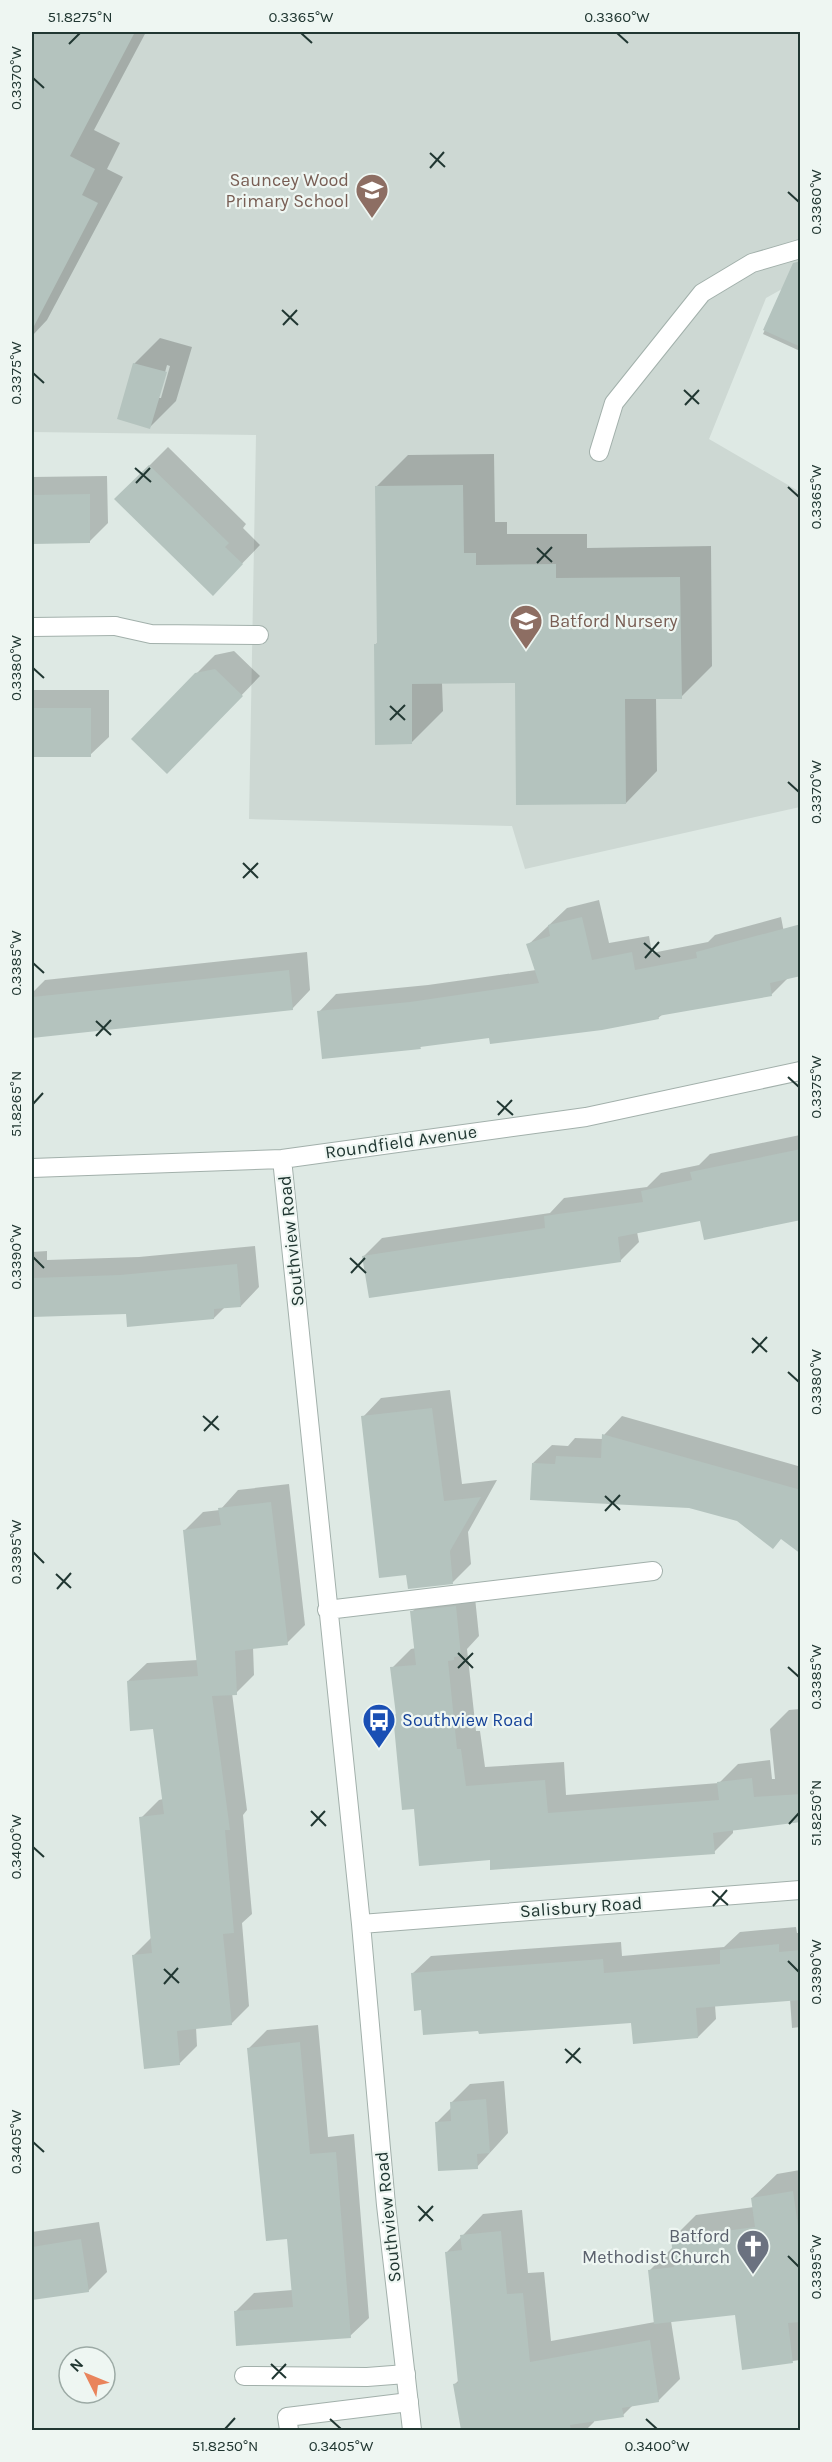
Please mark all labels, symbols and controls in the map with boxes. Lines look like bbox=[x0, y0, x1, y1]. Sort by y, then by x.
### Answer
text: 51.8275°N bbox=[48, 8, 112, 26]
text: 0.3365°W bbox=[269, 8, 334, 26]
text: 0.3360°W bbox=[584, 8, 650, 26]
text: 0.3370°W bbox=[7, 46, 25, 110]
place label: Sauncey Wood Primary School bbox=[226, 169, 349, 212]
text: 0.3360°W bbox=[807, 169, 825, 235]
school or university icon: Sauncey Wood Primary School bbox=[354, 172, 390, 219]
text: 0.3375°W bbox=[7, 341, 25, 405]
text: 0.3365°W bbox=[807, 464, 825, 529]
school or university icon: Batford Nursery bbox=[508, 603, 544, 650]
place label: Batford Nursery bbox=[549, 610, 678, 632]
text: 0.3380°W bbox=[7, 634, 25, 701]
text: 0.3370°W bbox=[807, 760, 825, 824]
text: 0.3385°W bbox=[7, 930, 25, 996]
text: 0.3375°W bbox=[807, 1055, 825, 1119]
text: 51.8265°N bbox=[7, 1071, 25, 1137]
street label: Roundfield Avenue bbox=[324, 1120, 478, 1164]
street label: Southview Road bbox=[273, 1174, 309, 1308]
text: 0.3390°W bbox=[7, 1224, 25, 1290]
text: 0.3380°W bbox=[807, 1348, 825, 1415]
text: 0.3395°W bbox=[7, 1519, 25, 1584]
text: 0.3385°W bbox=[807, 1644, 825, 1710]
bus stop icon: Southview Road bbox=[361, 1702, 397, 1749]
place label: Southview Road bbox=[402, 1709, 534, 1731]
text: 51.8250°N bbox=[807, 1780, 825, 1846]
text: 0.3400°W bbox=[7, 1814, 25, 1880]
street label: Salisbury Road bbox=[519, 1892, 643, 1922]
text: 0.3390°W bbox=[807, 1939, 825, 2005]
text: 0.3405°W bbox=[7, 2109, 25, 2174]
street label: Southview Road bbox=[370, 2150, 406, 2284]
place label: Batford Methodist Church bbox=[582, 2225, 730, 2268]
church icon: Batford Methodist Church bbox=[735, 2228, 771, 2275]
text: 0.3395°W bbox=[807, 2234, 825, 2299]
north arrow bbox=[57, 2345, 117, 2405]
text: N bbox=[66, 2354, 87, 2376]
text: 51.8250°N bbox=[192, 2437, 258, 2455]
text: 0.3405°W bbox=[309, 2437, 374, 2455]
text: 0.3400°W bbox=[624, 2437, 690, 2455]

